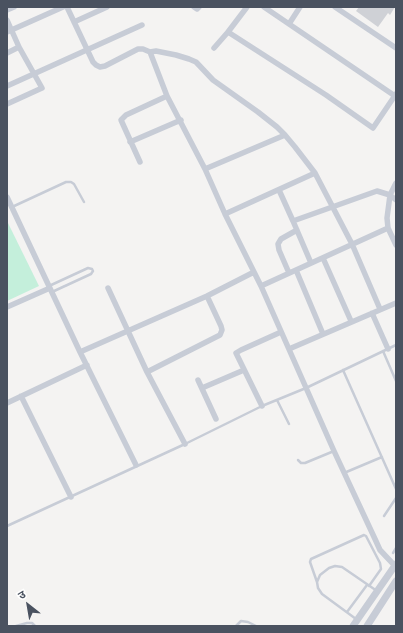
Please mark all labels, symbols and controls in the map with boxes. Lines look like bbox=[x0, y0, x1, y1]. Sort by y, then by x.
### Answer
north arrow bbox=[8, 585, 48, 625]
text: उ bbox=[15, 587, 28, 602]

